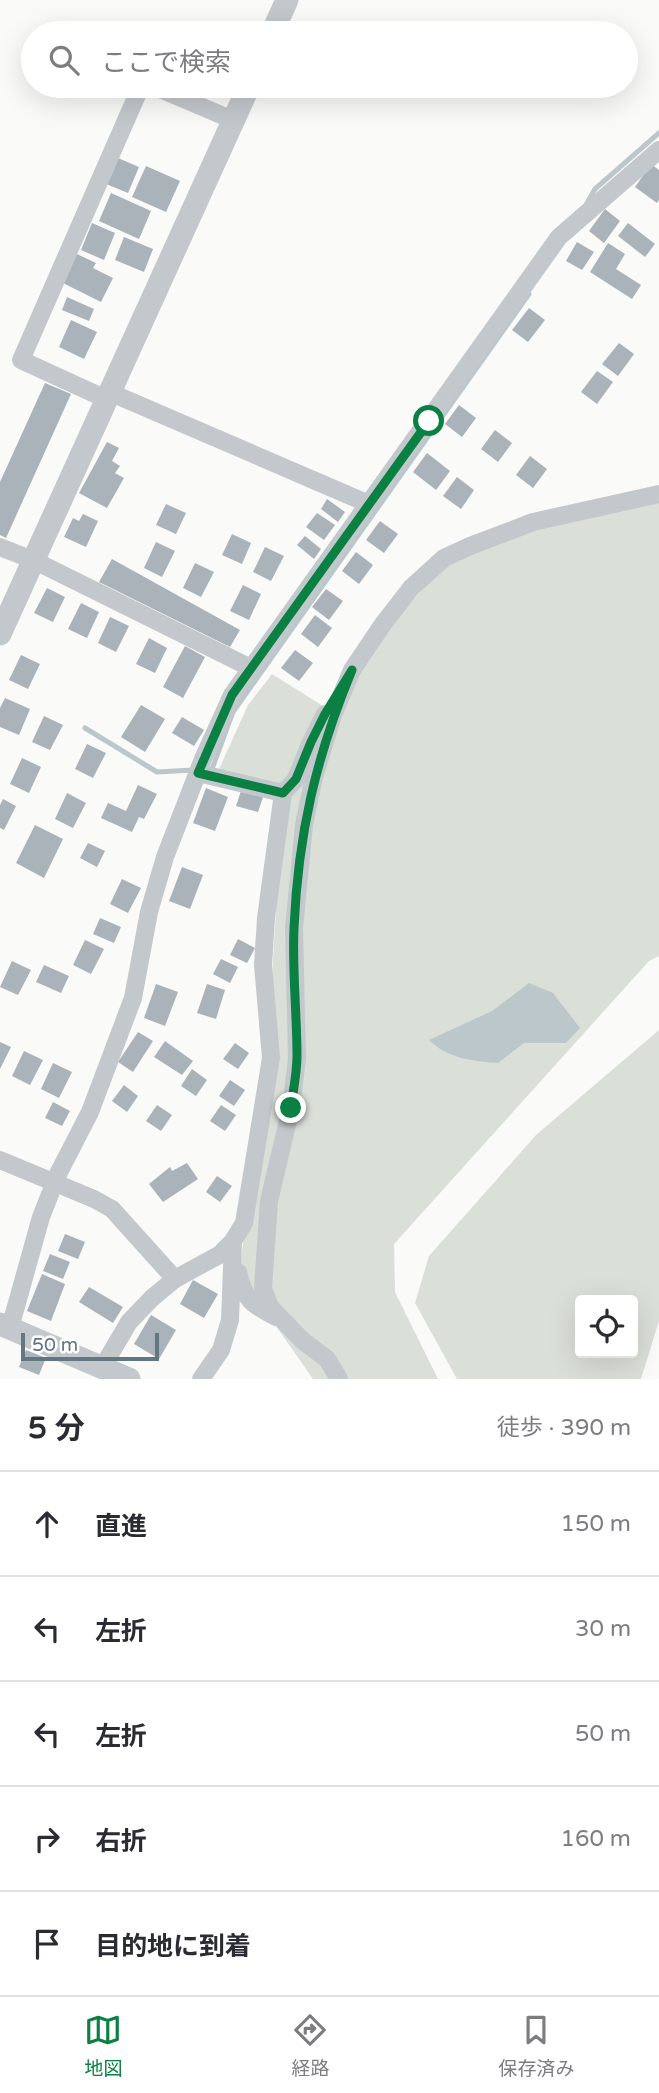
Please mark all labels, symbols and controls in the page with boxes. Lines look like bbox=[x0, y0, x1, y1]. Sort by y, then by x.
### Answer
search box bbox=[21, 21, 638, 98]
icon: search bbox=[45, 41, 83, 79]
text: ここで検索 bbox=[101, 47, 231, 78]
route start bbox=[413, 405, 444, 436]
route end bbox=[275, 1092, 306, 1123]
map controls bbox=[575, 1295, 638, 1358]
button: locate bbox=[575, 1295, 638, 1358]
scale bar bbox=[21, 1330, 159, 1362]
text: 50 m bbox=[32, 1334, 78, 1356]
text: 5 分 bbox=[28, 1410, 85, 1447]
text: 徒歩 · 390 m bbox=[497, 1414, 631, 1442]
icon: ahead bbox=[28, 1505, 66, 1543]
text: 150 m bbox=[561, 1510, 631, 1538]
text: 直進 bbox=[95, 1511, 147, 1542]
icon: left bbox=[28, 1610, 66, 1648]
text: 30 m bbox=[575, 1615, 631, 1643]
text: 左折 bbox=[95, 1616, 147, 1647]
icon: left bbox=[28, 1715, 66, 1753]
text: 50 m bbox=[575, 1720, 631, 1748]
text: 左折 bbox=[95, 1721, 147, 1752]
icon: right bbox=[28, 1820, 66, 1858]
text: 160 m bbox=[561, 1825, 631, 1853]
text: 右折 bbox=[95, 1826, 147, 1857]
icon: arrive bbox=[28, 1925, 66, 1963]
text: 目的地に到着 bbox=[95, 1931, 251, 1962]
tab: 地図 bbox=[84, 2011, 123, 2080]
tab: 経路 bbox=[291, 2011, 330, 2080]
tab: 保存済み bbox=[498, 2011, 575, 2080]

